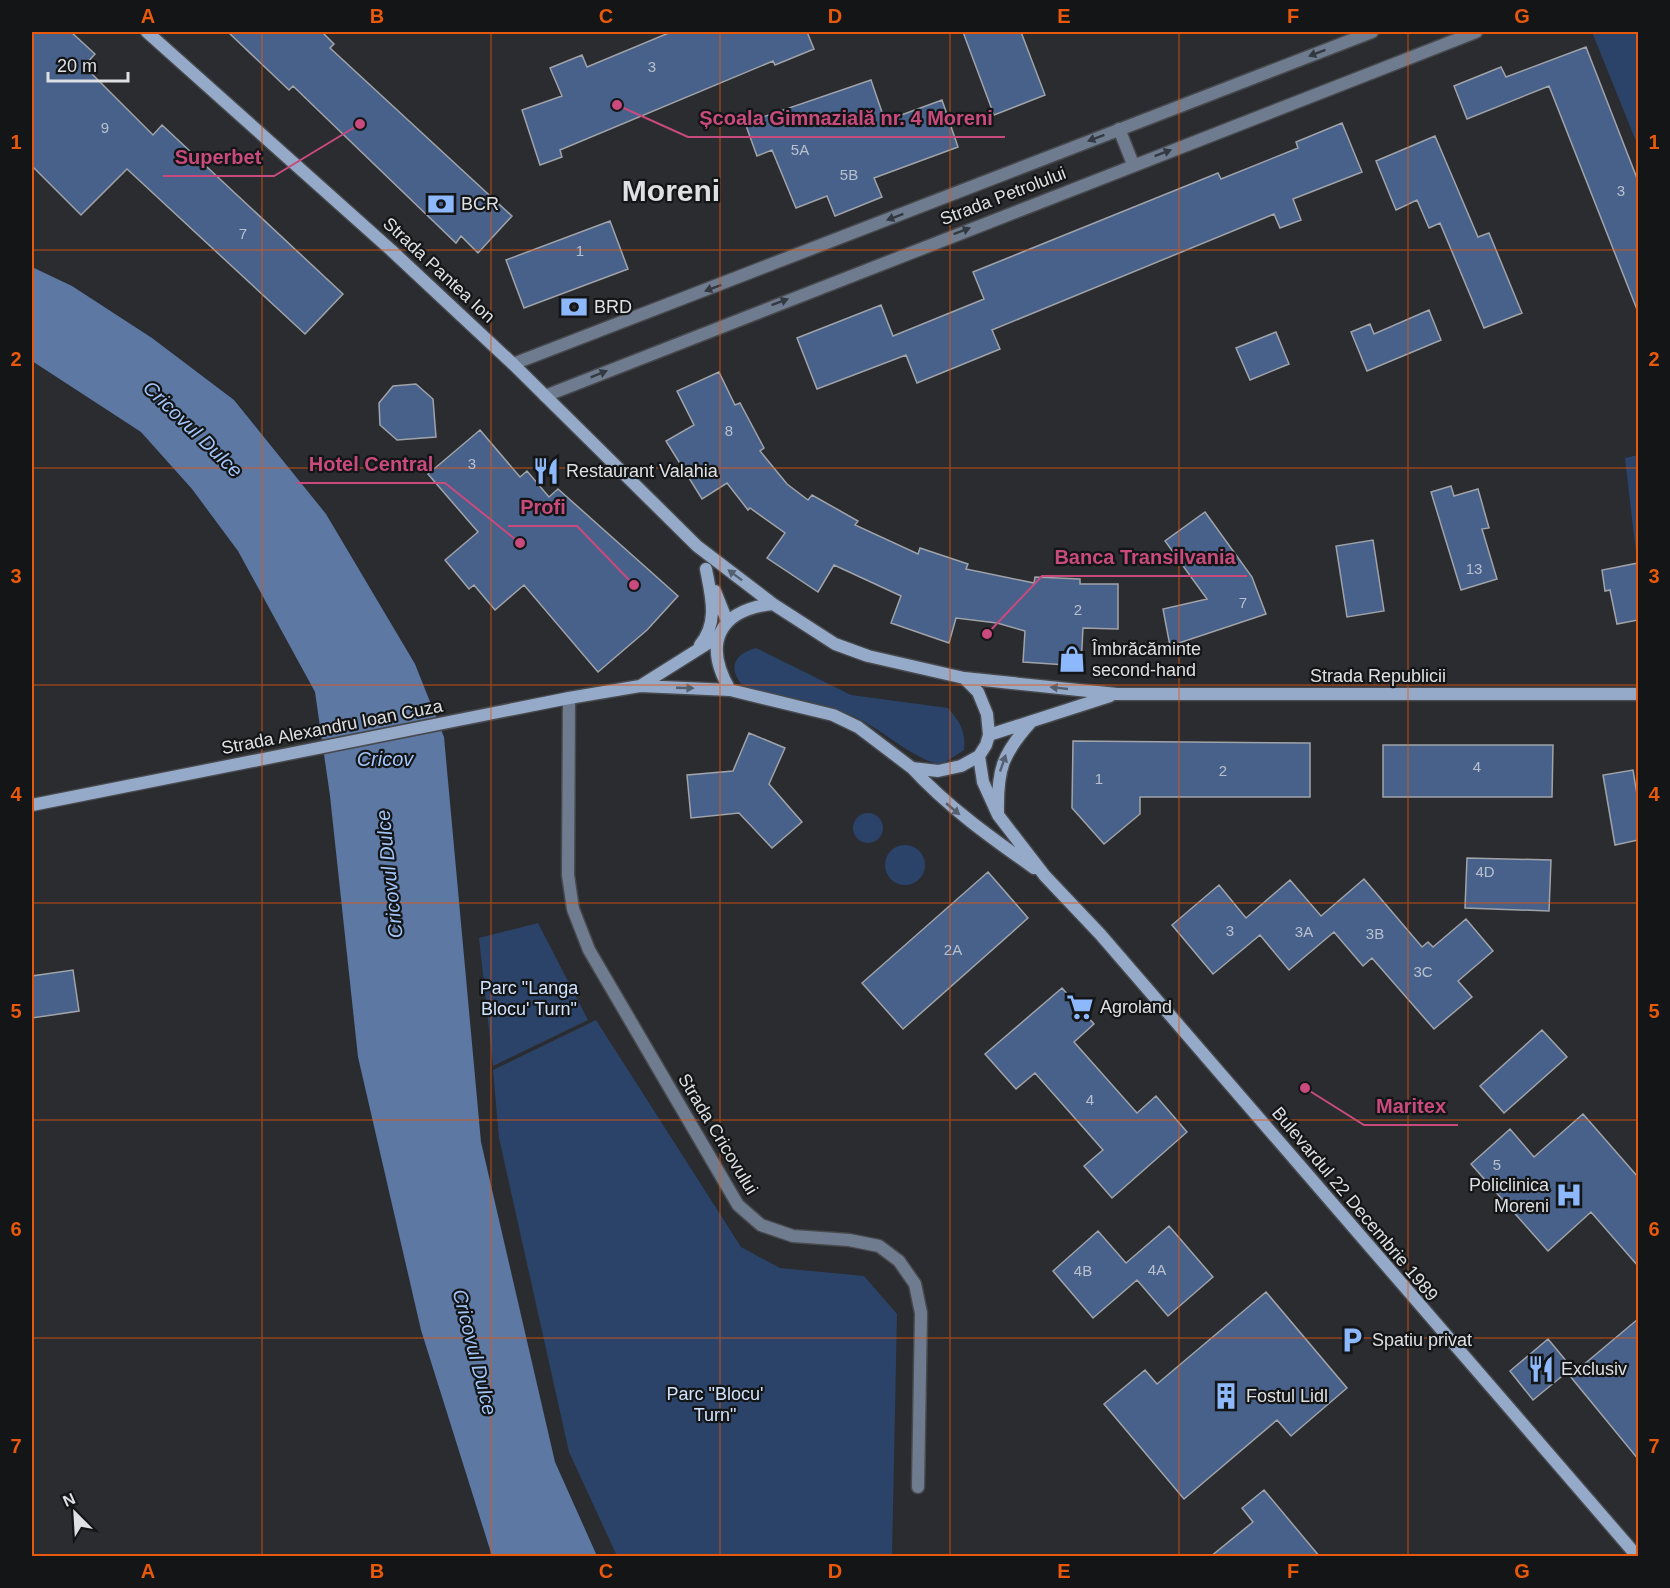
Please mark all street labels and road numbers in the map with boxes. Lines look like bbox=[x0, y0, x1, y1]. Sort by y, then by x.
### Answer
street label: Strada Petrolului bbox=[937, 163, 1069, 229]
street label: Strada Pantea Ion bbox=[379, 213, 499, 327]
street label: Strada Republicii bbox=[1310, 666, 1446, 686]
street label: Strada Alexandru Ioan Cuza bbox=[220, 696, 445, 758]
street label: Strada Cricovului bbox=[674, 1070, 762, 1198]
street label: Bulevardul 22 Decembrie 1989 bbox=[1268, 1103, 1442, 1305]

